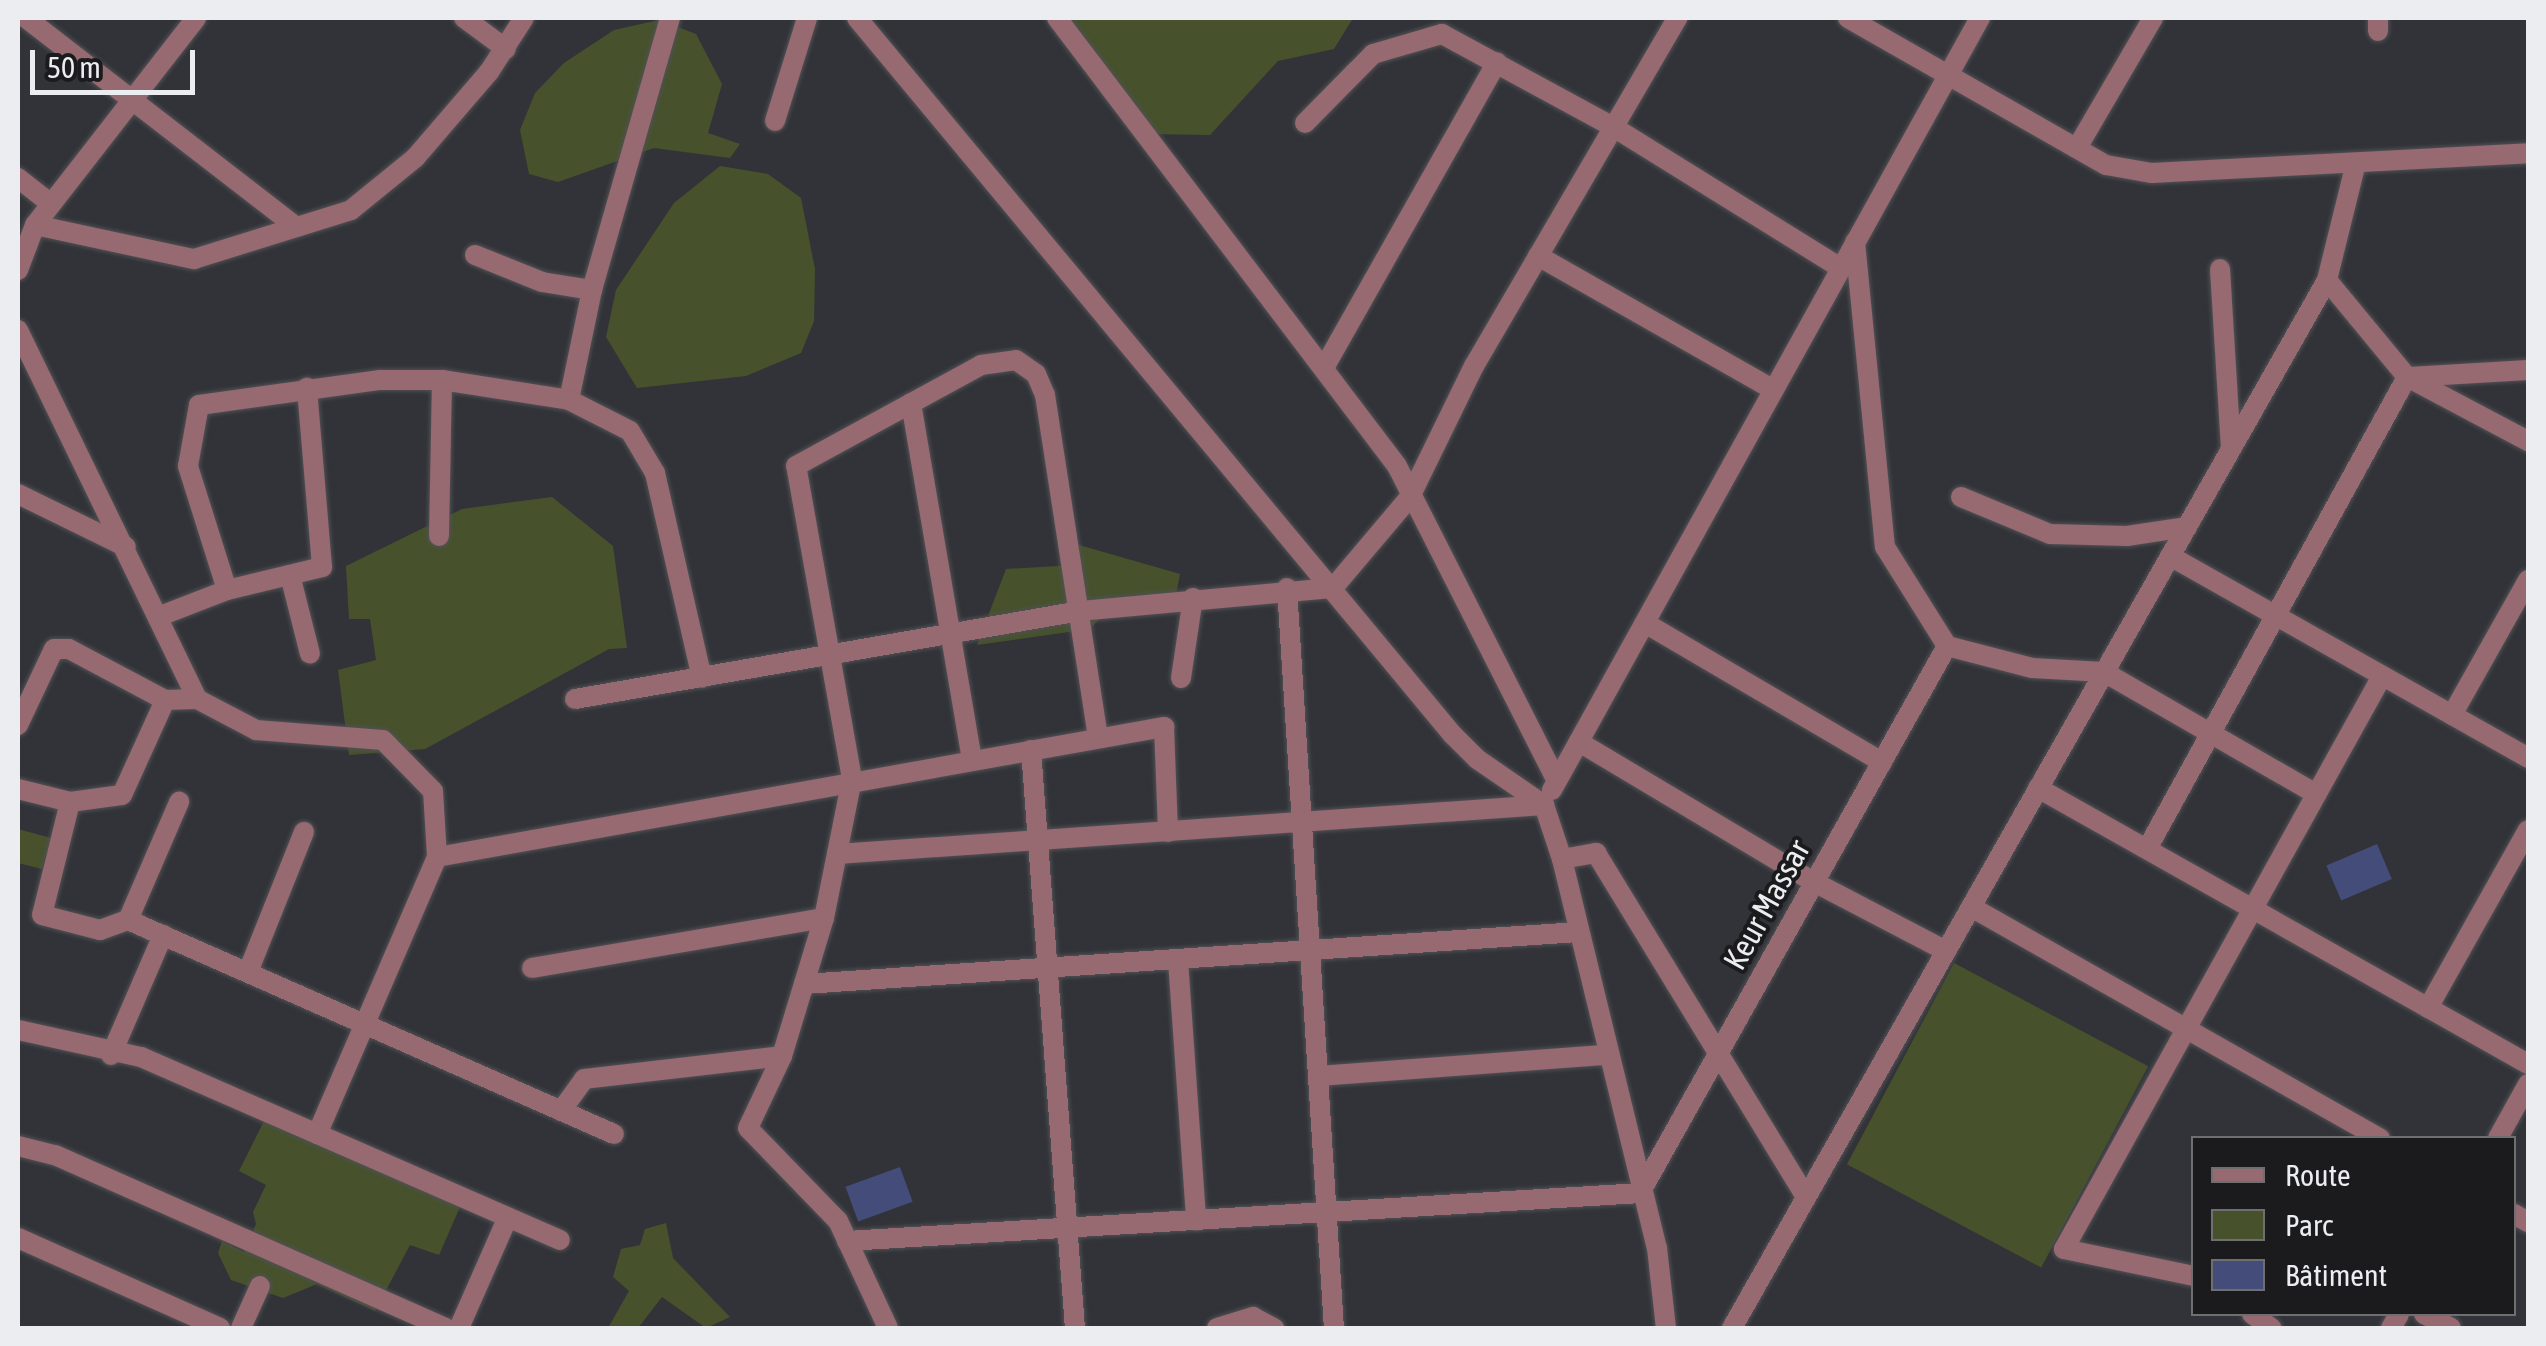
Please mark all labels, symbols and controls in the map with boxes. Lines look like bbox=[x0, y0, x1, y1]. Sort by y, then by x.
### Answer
scale bar bbox=[35, 30, 200, 92]
text: 50 m bbox=[47, 50, 101, 84]
street label: Keur Massar bbox=[1716, 834, 1818, 976]
legend bbox=[2191, 1136, 2516, 1316]
text: Route bbox=[2285, 1158, 2351, 1192]
text: Parc bbox=[2285, 1208, 2333, 1242]
text: Bâtiment bbox=[2285, 1258, 2387, 1292]

